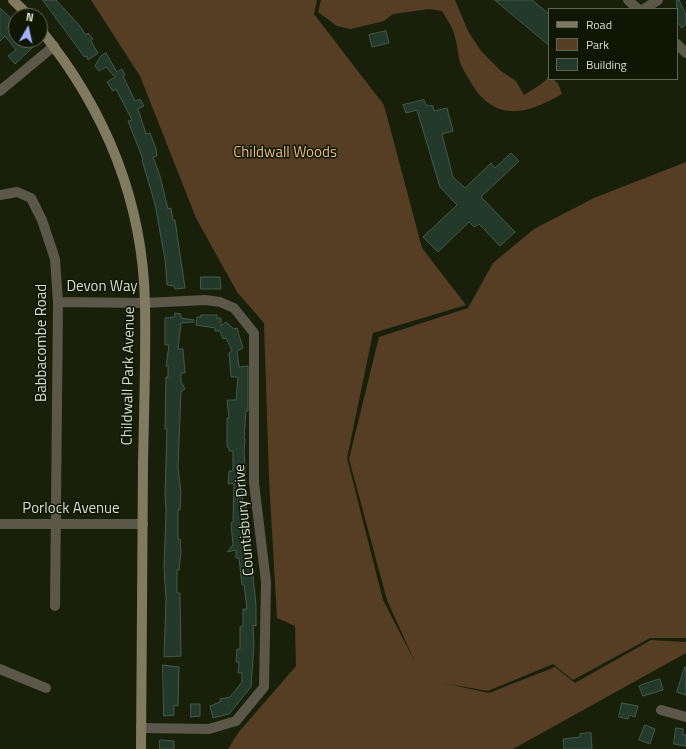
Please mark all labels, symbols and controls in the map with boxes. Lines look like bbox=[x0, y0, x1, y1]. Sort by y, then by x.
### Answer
north arrow bbox=[8, 8, 48, 48]
legend bbox=[548, 8, 678, 80]
text: N bbox=[25, 9, 35, 26]
text: Road bbox=[586, 15, 612, 34]
text: Park bbox=[586, 35, 609, 54]
text: Building bbox=[586, 55, 627, 74]
park label: Childwall Woods bbox=[233, 144, 337, 162]
street label: Devon Way bbox=[66, 278, 138, 296]
street label: Babbacombe Road bbox=[33, 284, 51, 402]
street label: Childwall Park Avenue bbox=[119, 306, 139, 446]
street label: Countisbury Drive bbox=[231, 464, 259, 576]
street label: Porlock Avenue bbox=[22, 500, 120, 518]

